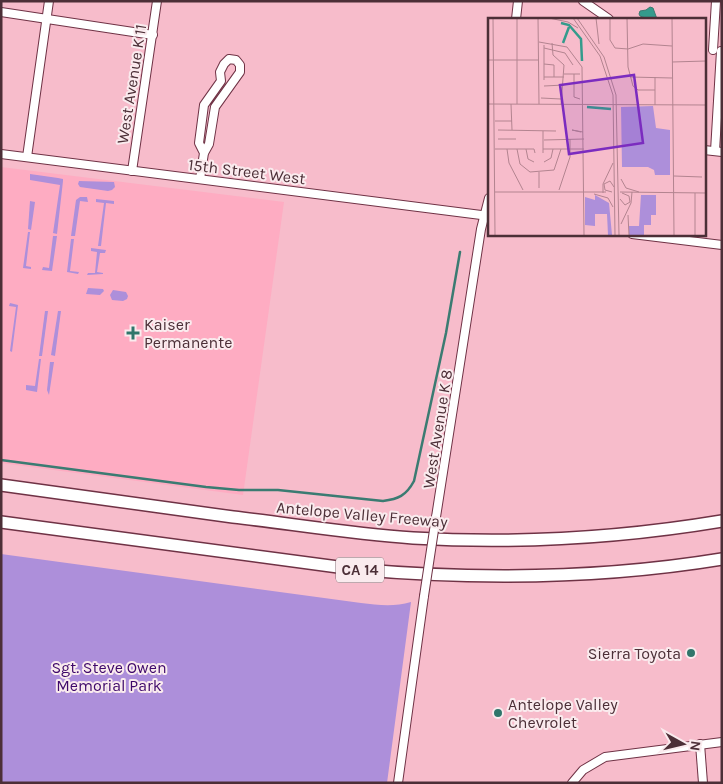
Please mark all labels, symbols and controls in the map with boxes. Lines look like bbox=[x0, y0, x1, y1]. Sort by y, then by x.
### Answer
inset map bbox=[488, 18, 706, 235]
street label: West Avenue K 11 bbox=[113, 23, 150, 145]
street label: 15th Street West bbox=[187, 155, 307, 188]
place label: Kaiser Permanente bbox=[144, 315, 232, 352]
marker: Kaiser Permanente bbox=[126, 326, 140, 340]
street label: West Avenue K 8 bbox=[419, 368, 456, 490]
street label: Antelope Valley Freeway bbox=[276, 498, 449, 531]
road number: CA 14 bbox=[336, 558, 384, 582]
place label: Sierra Toyota bbox=[588, 644, 681, 663]
marker: Sierra Toyota bbox=[685, 647, 697, 659]
park label: Sgt. Steve Owen Memorial Park bbox=[51, 658, 167, 695]
place label: Antelope Valley Chevrolet bbox=[508, 695, 618, 732]
marker: Antelope Valley Chevrolet bbox=[492, 707, 504, 719]
north arrow bbox=[658, 719, 708, 769]
text: N bbox=[686, 740, 704, 752]

